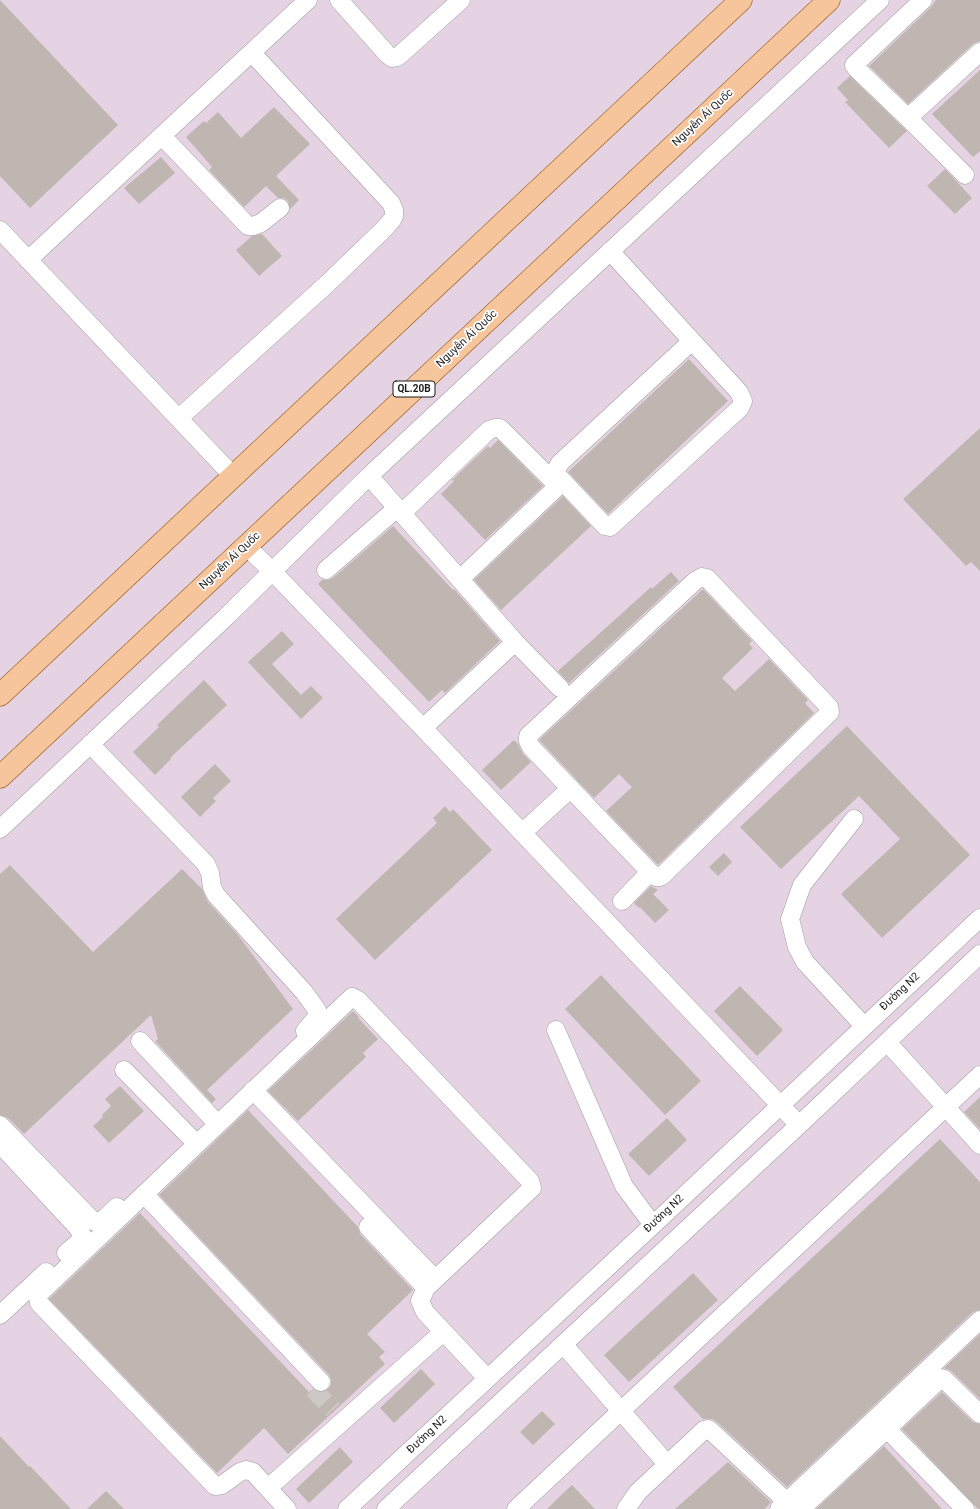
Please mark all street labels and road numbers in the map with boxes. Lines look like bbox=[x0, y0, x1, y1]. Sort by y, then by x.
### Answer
street label: Nguyễn Ái Quốc bbox=[670, 87, 736, 149]
street label: Nguyễn Ái Quốc bbox=[434, 308, 500, 370]
road number: QL.20B bbox=[393, 381, 435, 397]
street label: Nguyễn Ái Quốc bbox=[197, 530, 263, 592]
street label: Đường N2 bbox=[877, 970, 923, 1014]
street label: Đường N2 bbox=[641, 1192, 687, 1236]
street label: Đường N2 bbox=[404, 1413, 450, 1457]

